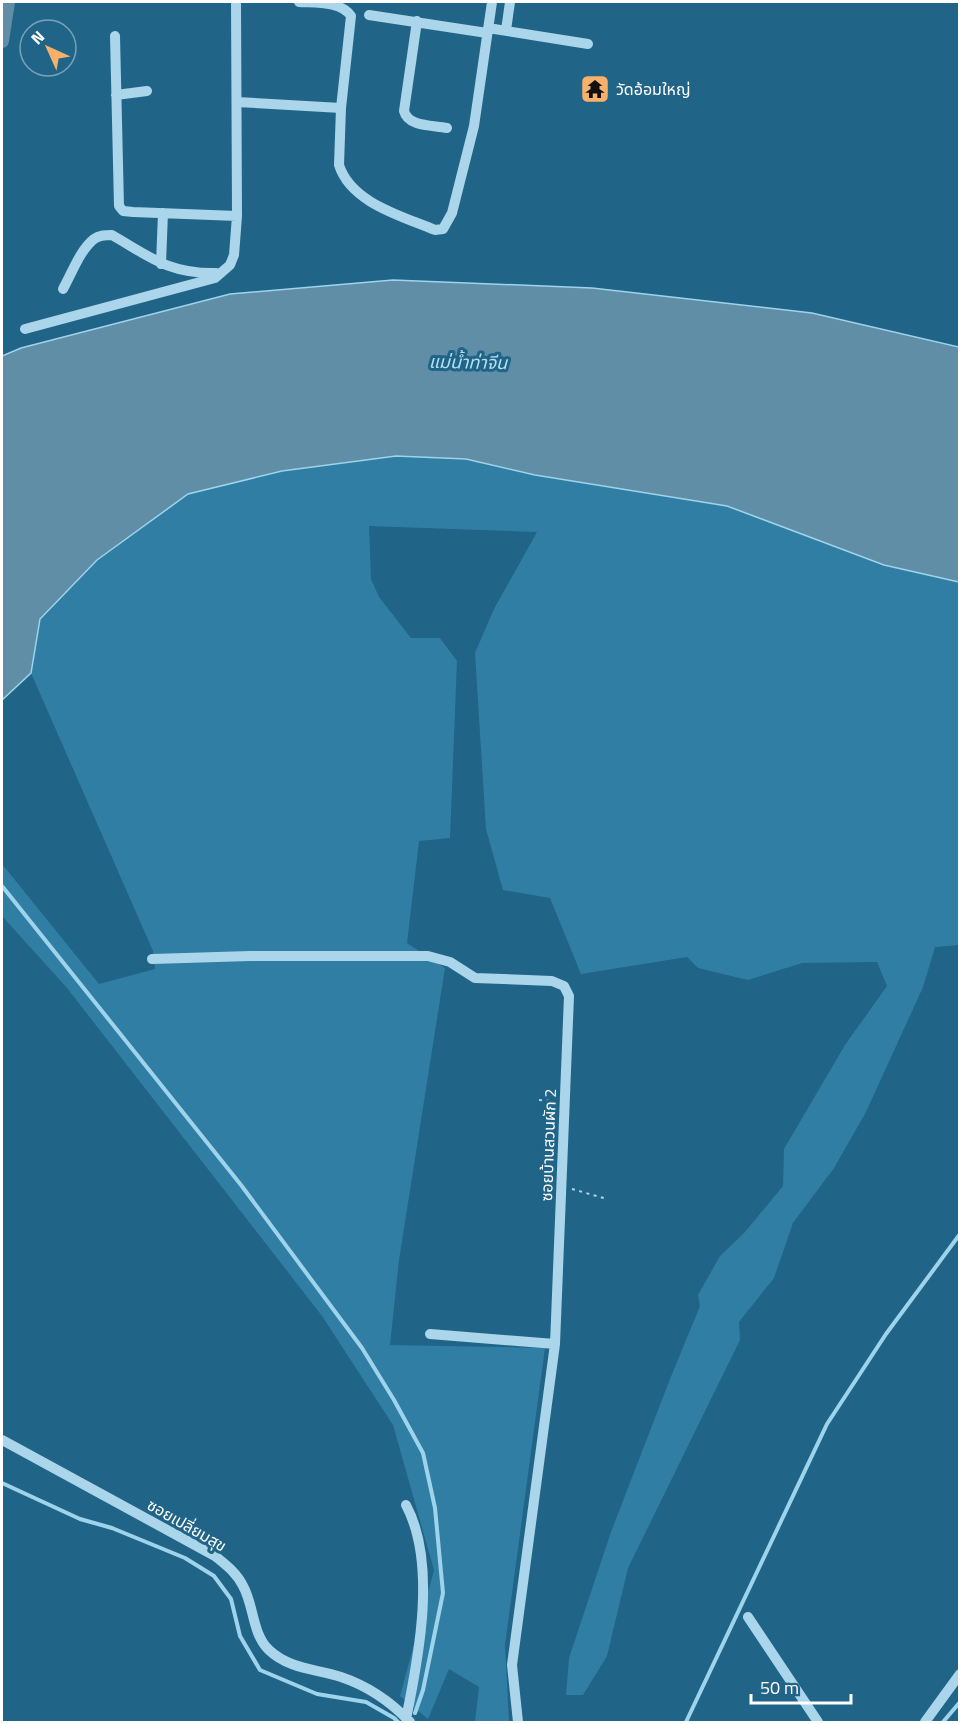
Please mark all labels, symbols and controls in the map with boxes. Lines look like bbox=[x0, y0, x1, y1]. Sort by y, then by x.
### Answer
north arrow bbox=[18, 18, 78, 78]
text: N bbox=[25, 25, 50, 50]
temple icon: วัดอ้อมใหญ่ bbox=[579, 73, 611, 105]
place label: วัดอ้อมใหญ่ bbox=[616, 77, 690, 101]
water label: แม่น้ำท่าจีน bbox=[429, 348, 508, 376]
street label: ซอยบ้านสวนผัก 2 bbox=[534, 1088, 562, 1202]
street label: ซอยเปลี่ยมสุข bbox=[143, 1493, 231, 1557]
scale bar bbox=[751, 1667, 852, 1705]
text: 50 m bbox=[760, 1674, 799, 1701]

